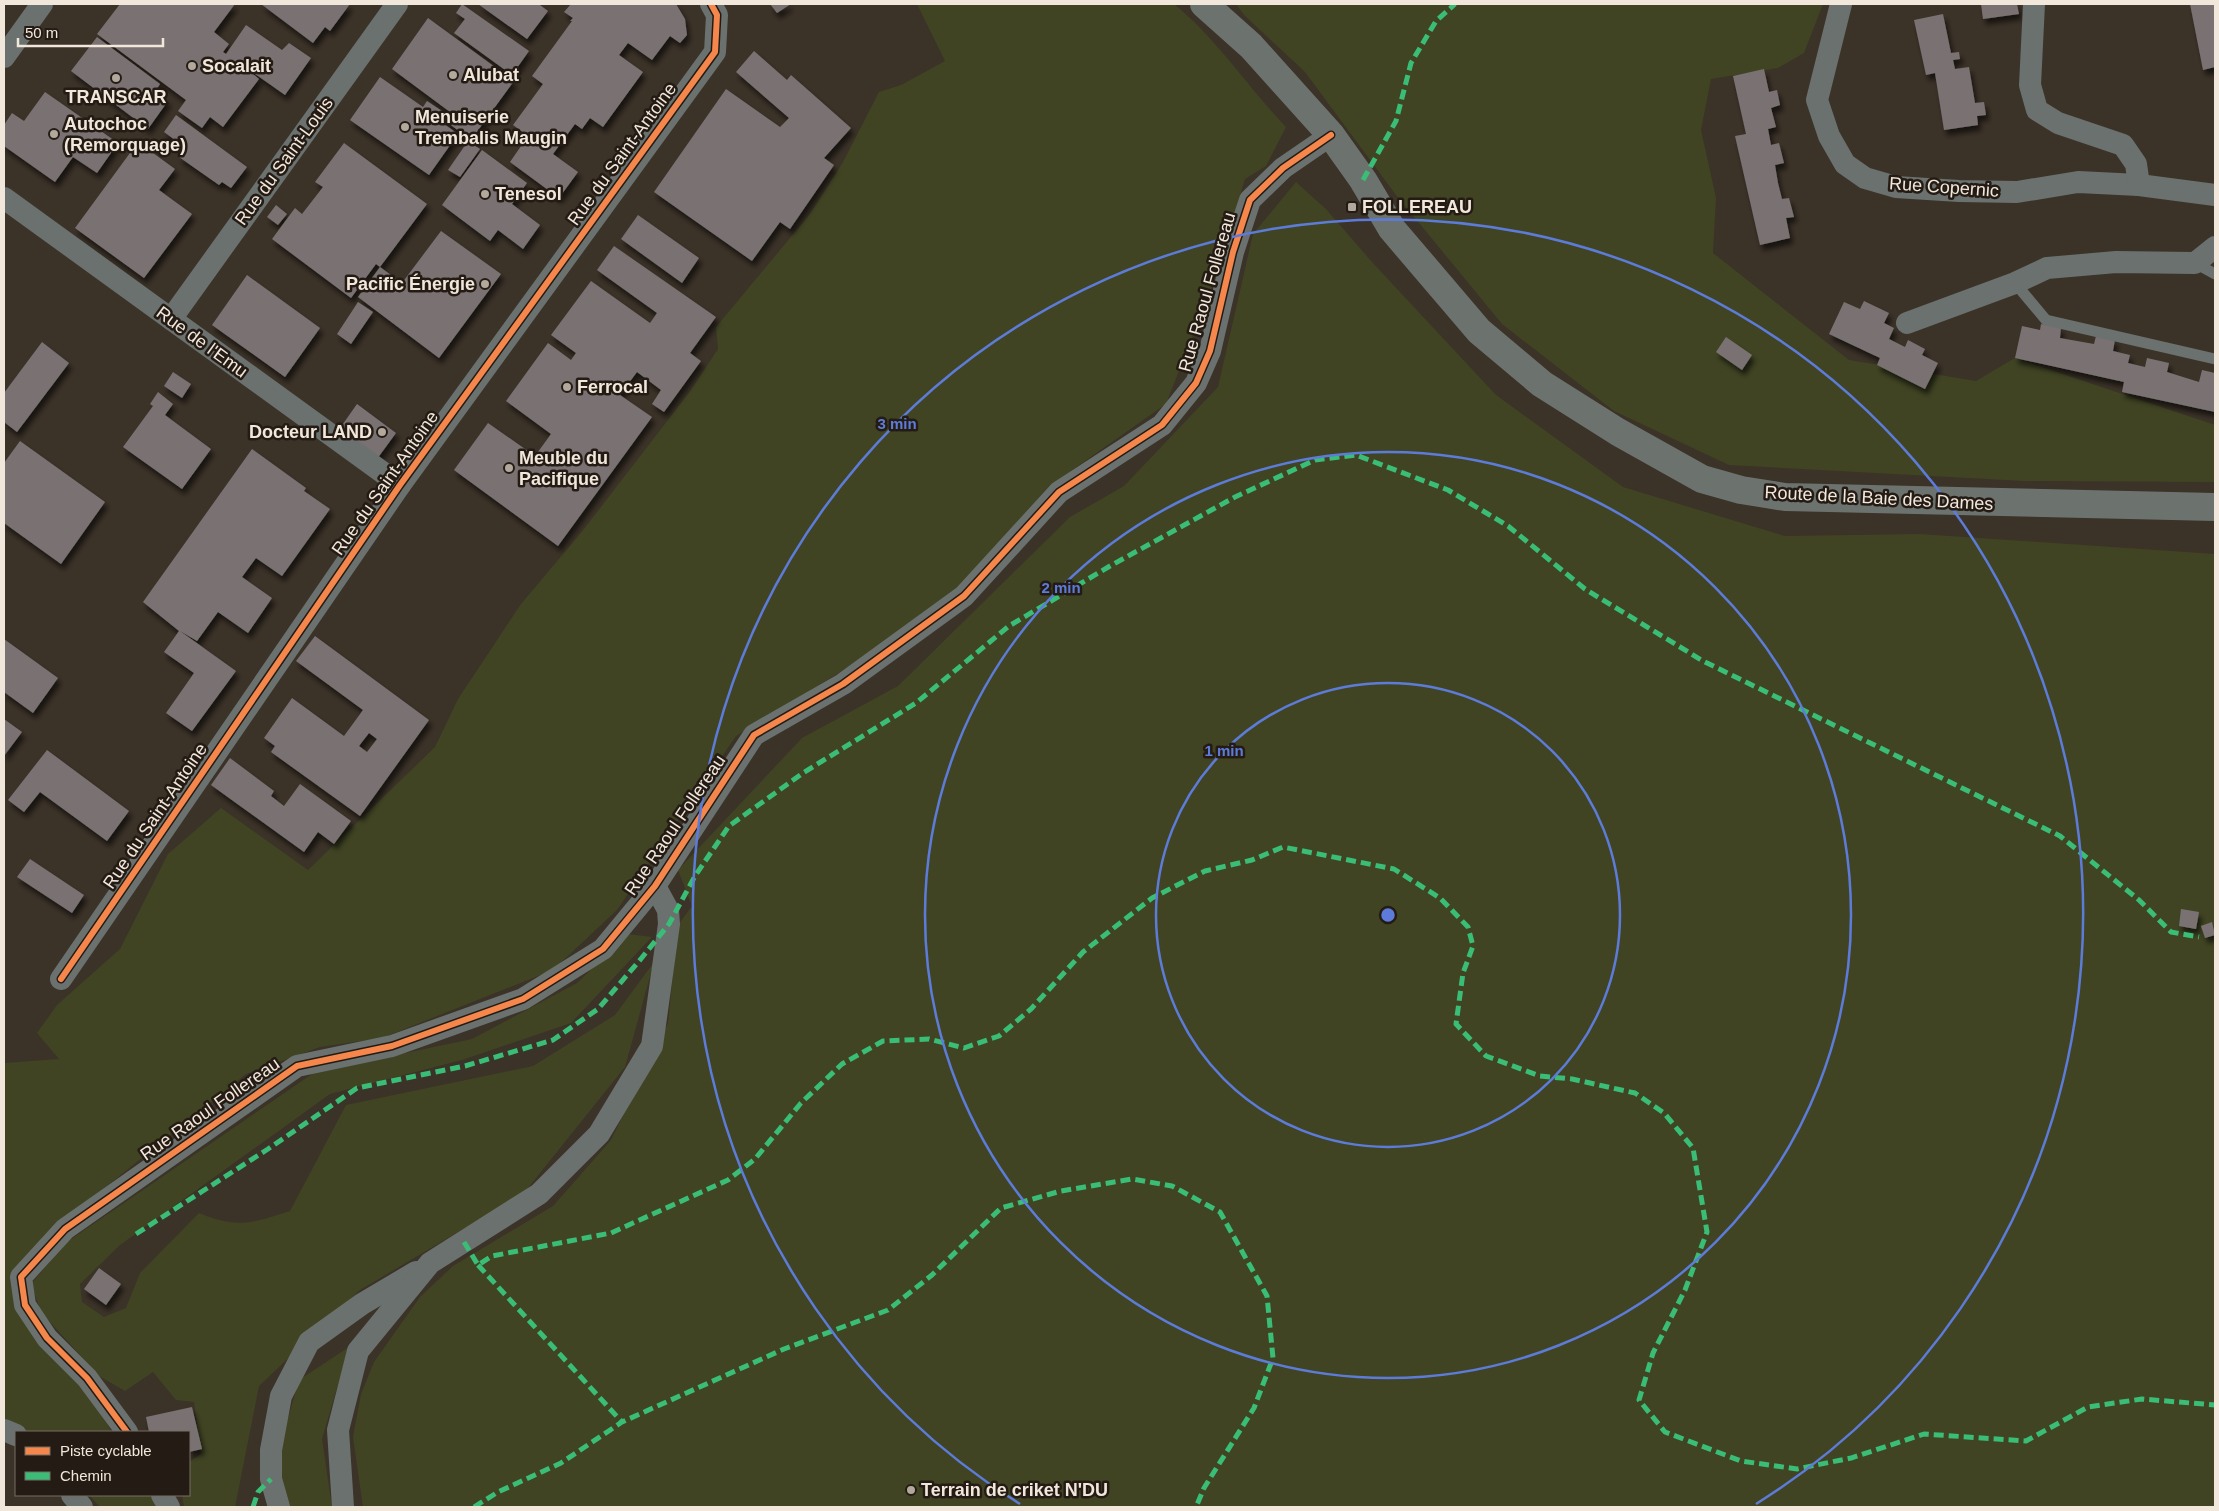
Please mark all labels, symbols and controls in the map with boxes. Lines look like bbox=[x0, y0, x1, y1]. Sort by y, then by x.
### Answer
scale bar bbox=[18, 15, 162, 47]
text: 50 m bbox=[25, 24, 58, 41]
place label: Socalait bbox=[202, 56, 271, 76]
marker: Socalait bbox=[186, 60, 198, 72]
place label: Alubat bbox=[463, 65, 519, 85]
marker: Alubat bbox=[447, 69, 459, 81]
marker: TRANSCAR bbox=[110, 72, 122, 84]
street label: Rue du Saint-Antoine bbox=[564, 79, 680, 229]
place label: TRANSCAR bbox=[66, 87, 167, 107]
street label: Rue du Saint-Louis bbox=[231, 93, 337, 229]
place label: Menuiserie Trembalis Maugin bbox=[415, 107, 567, 148]
place label: Autochoc (Remorquage) bbox=[64, 114, 186, 155]
marker: Menuiserie Trembalis Maugin bbox=[399, 121, 411, 133]
marker: Autochoc (Remorquage) bbox=[48, 128, 60, 140]
street label: Rue Copernic bbox=[1888, 173, 2000, 201]
place label: Tenesol bbox=[495, 184, 562, 204]
marker: Tenesol bbox=[479, 188, 491, 200]
place label: FOLLEREAU bbox=[1362, 197, 1472, 217]
marker: FOLLEREAU bbox=[1346, 201, 1358, 213]
street label: Rue Raoul Follereau bbox=[1175, 210, 1239, 374]
place label: Pacific Énergie bbox=[346, 273, 475, 294]
marker: Pacific Énergie bbox=[479, 278, 491, 290]
street label: Rue de l'Emu bbox=[153, 302, 251, 382]
place label: Ferrocal bbox=[577, 377, 648, 397]
marker: Ferrocal bbox=[561, 381, 573, 393]
street label: Rue du Saint-Antoine bbox=[328, 407, 442, 559]
text: 3 min bbox=[877, 415, 917, 432]
place label: Docteur LAND bbox=[249, 422, 372, 442]
marker: Docteur LAND bbox=[376, 426, 388, 438]
place label: Meuble du Pacifique bbox=[519, 448, 608, 489]
marker: Meuble du Pacifique bbox=[503, 462, 515, 474]
street label: Route de la Baie des Dames bbox=[1764, 482, 1994, 514]
text: 2 min bbox=[1041, 579, 1081, 596]
street label: Rue du Saint-Antoine bbox=[99, 739, 211, 893]
text: 1 min bbox=[1204, 742, 1244, 759]
street label: Rue Raoul Follereau bbox=[621, 751, 729, 899]
centre of rings bbox=[1379, 906, 1397, 924]
street label: Rue Raoul Follereau bbox=[137, 1053, 283, 1165]
legend bbox=[15, 1431, 190, 1496]
text: Piste cyclable bbox=[60, 1442, 152, 1459]
text: Chemin bbox=[60, 1467, 112, 1484]
place label: Terrain de criket N'DU bbox=[921, 1480, 1108, 1500]
marker: Terrain de criket N'DU bbox=[905, 1484, 917, 1496]

